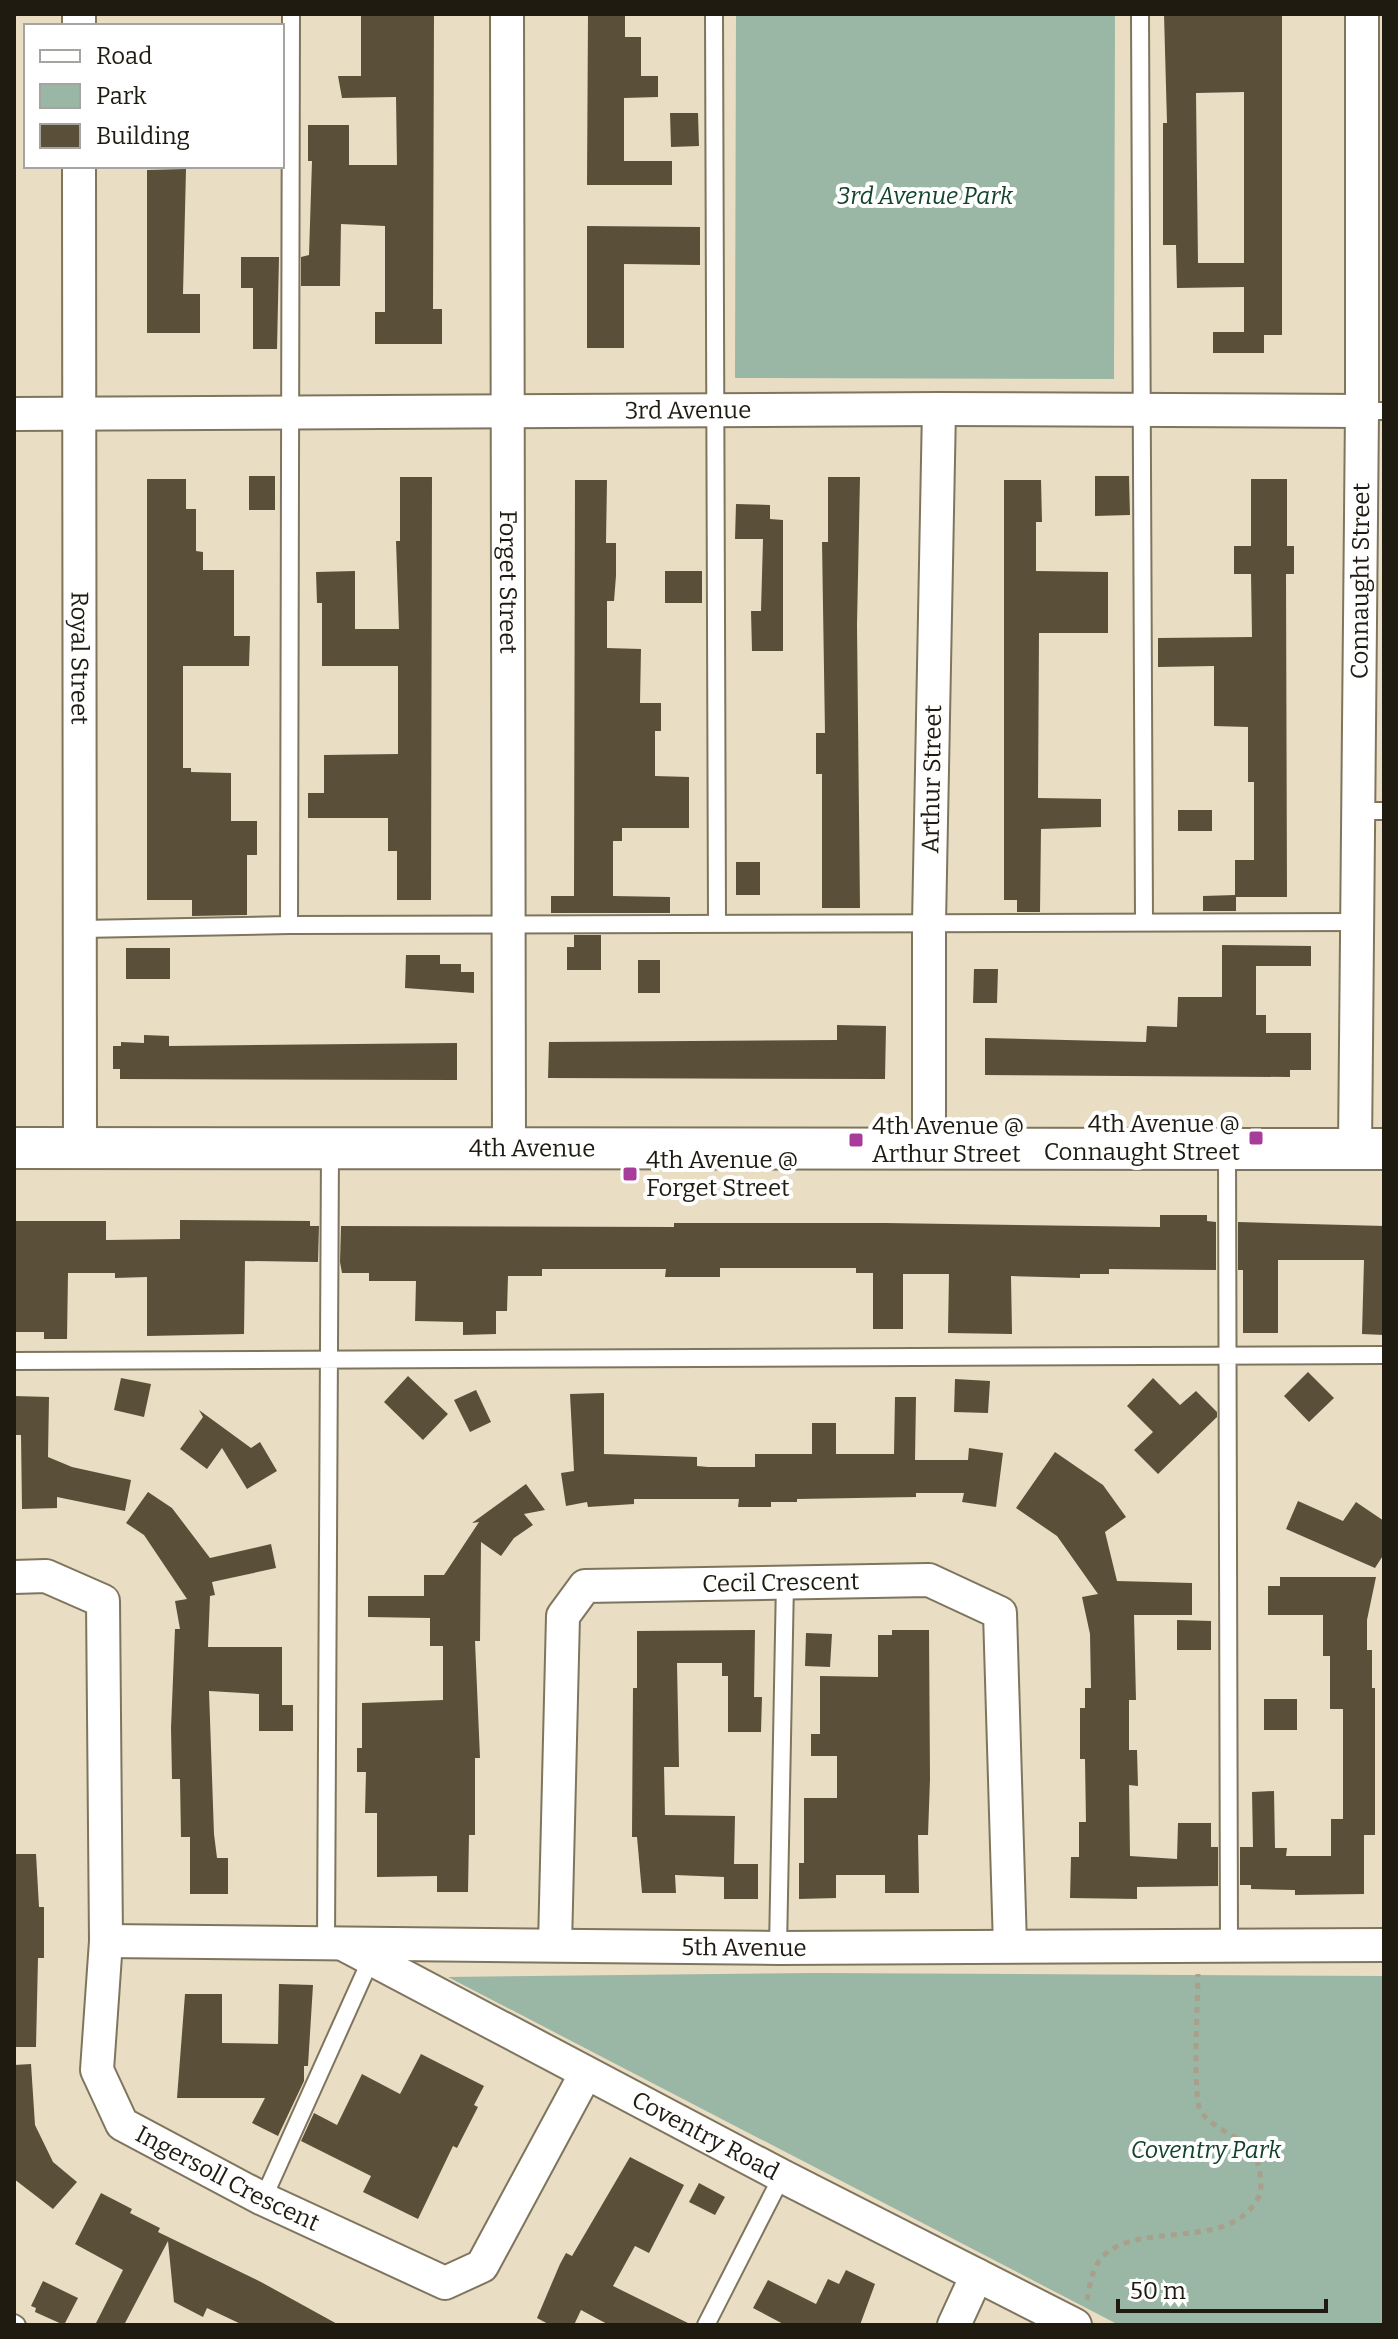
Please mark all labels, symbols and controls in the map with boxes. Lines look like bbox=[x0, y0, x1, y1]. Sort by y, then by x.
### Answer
legend bbox=[24, 24, 284, 168]
text: Road bbox=[96, 42, 152, 70]
text: Park bbox=[96, 82, 147, 110]
text: Building bbox=[96, 122, 190, 150]
park label: 3rd Avenue Park bbox=[837, 182, 1014, 210]
street label: 3rd Avenue bbox=[625, 396, 751, 425]
street label: Connaught Street bbox=[1345, 482, 1375, 679]
street label: Forget Street bbox=[494, 510, 522, 654]
street label: Royal Street bbox=[65, 591, 94, 725]
street label: Arthur Street bbox=[916, 704, 947, 854]
place label: 4th Avenue @ Connaught Street bbox=[1044, 1110, 1240, 1166]
place label: 4th Avenue @ Arthur Street bbox=[872, 1112, 1024, 1168]
marker: 4th Avenue @ Connaught Street bbox=[1247, 1129, 1265, 1147]
marker: 4th Avenue @ Arthur Street bbox=[847, 1131, 865, 1149]
street label: 4th Avenue bbox=[469, 1134, 595, 1162]
place label: 4th Avenue @ Forget Street bbox=[646, 1146, 798, 1202]
marker: 4th Avenue @ Forget Street bbox=[621, 1165, 639, 1183]
street label: Cecil Crescent bbox=[702, 1567, 860, 1598]
street label: 5th Avenue bbox=[681, 1933, 807, 1962]
street label: Coventry Road bbox=[627, 2085, 784, 2186]
street label: Ingersoll Crescent bbox=[131, 2120, 324, 2237]
park label: Coventry Park bbox=[1131, 2136, 1282, 2164]
scale bar bbox=[1118, 2263, 1326, 2313]
text: 50 m bbox=[1130, 2277, 1186, 2305]

